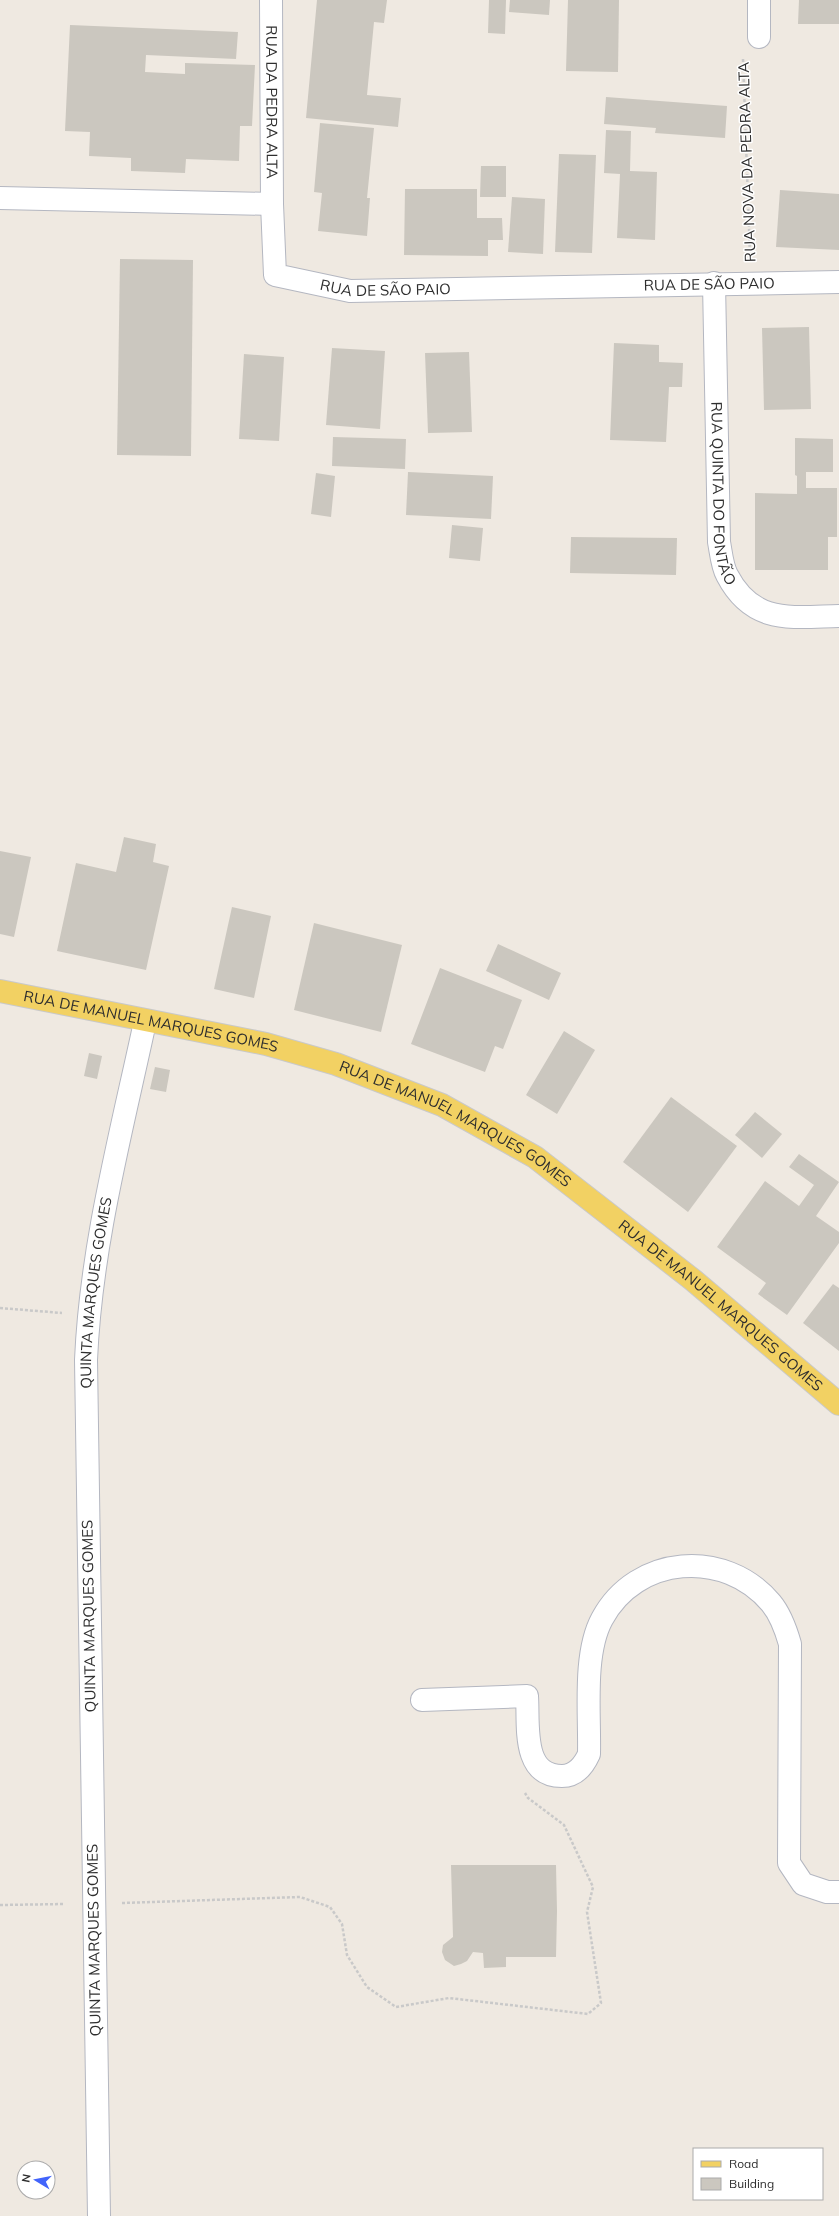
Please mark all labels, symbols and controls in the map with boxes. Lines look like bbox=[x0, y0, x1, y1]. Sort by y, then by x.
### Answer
street label: RUA DA PEDRA ALTA bbox=[262, 25, 282, 179]
street label: RUA NOVA DA PEDRA ALTA bbox=[734, 62, 759, 263]
street label: RUA DE SÃO PAIO bbox=[643, 273, 775, 295]
street label: RUA DE SÃO PAIO bbox=[318, 275, 451, 300]
street label: RUA QUINTA DO FONTÃO bbox=[707, 401, 741, 589]
street label: RUA DE MANUEL MARQUES GOMES bbox=[22, 986, 281, 1056]
street label: RUA DE MANUEL MARQUES GOMES bbox=[337, 1056, 575, 1191]
street label: QUINTA MARQUES GOMES bbox=[76, 1195, 116, 1389]
street label: RUA DE MANUEL MARQUES GOMES bbox=[615, 1215, 827, 1395]
street label: QUINTA MARQUES GOMES bbox=[77, 1520, 100, 1712]
street label: QUINTA MARQUES GOMES bbox=[82, 1844, 105, 2036]
legend bbox=[693, 2148, 823, 2200]
text: Road bbox=[729, 2156, 758, 2171]
north arrow bbox=[16, 2160, 56, 2200]
text: N bbox=[19, 2173, 34, 2184]
text: Building bbox=[729, 2176, 774, 2191]

